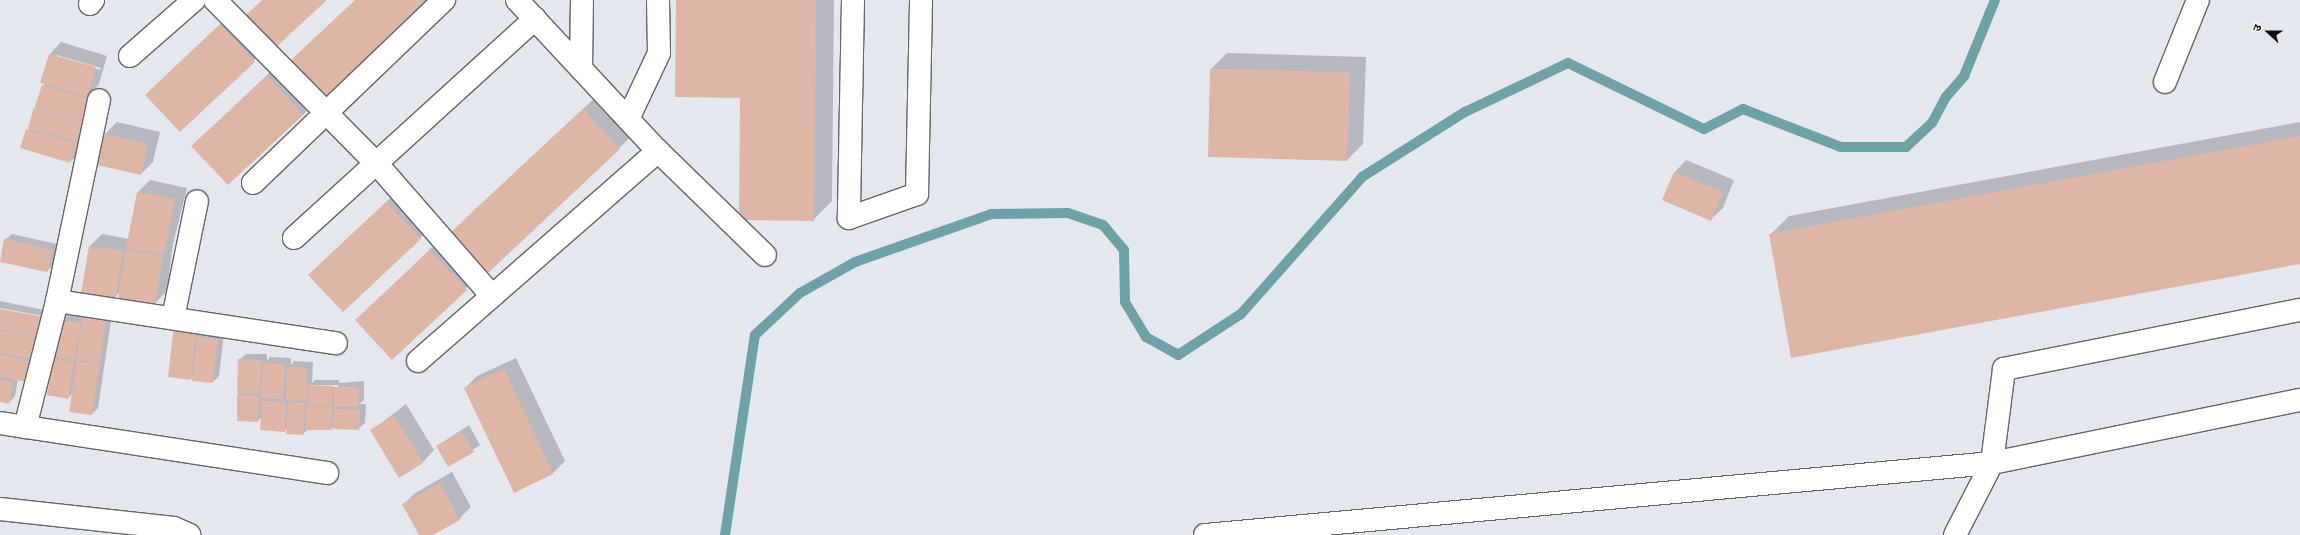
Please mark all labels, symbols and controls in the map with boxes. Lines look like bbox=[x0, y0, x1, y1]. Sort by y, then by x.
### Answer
north arrow bbox=[2248, 12, 2288, 52]
text: उ bbox=[2249, 22, 2264, 33]

